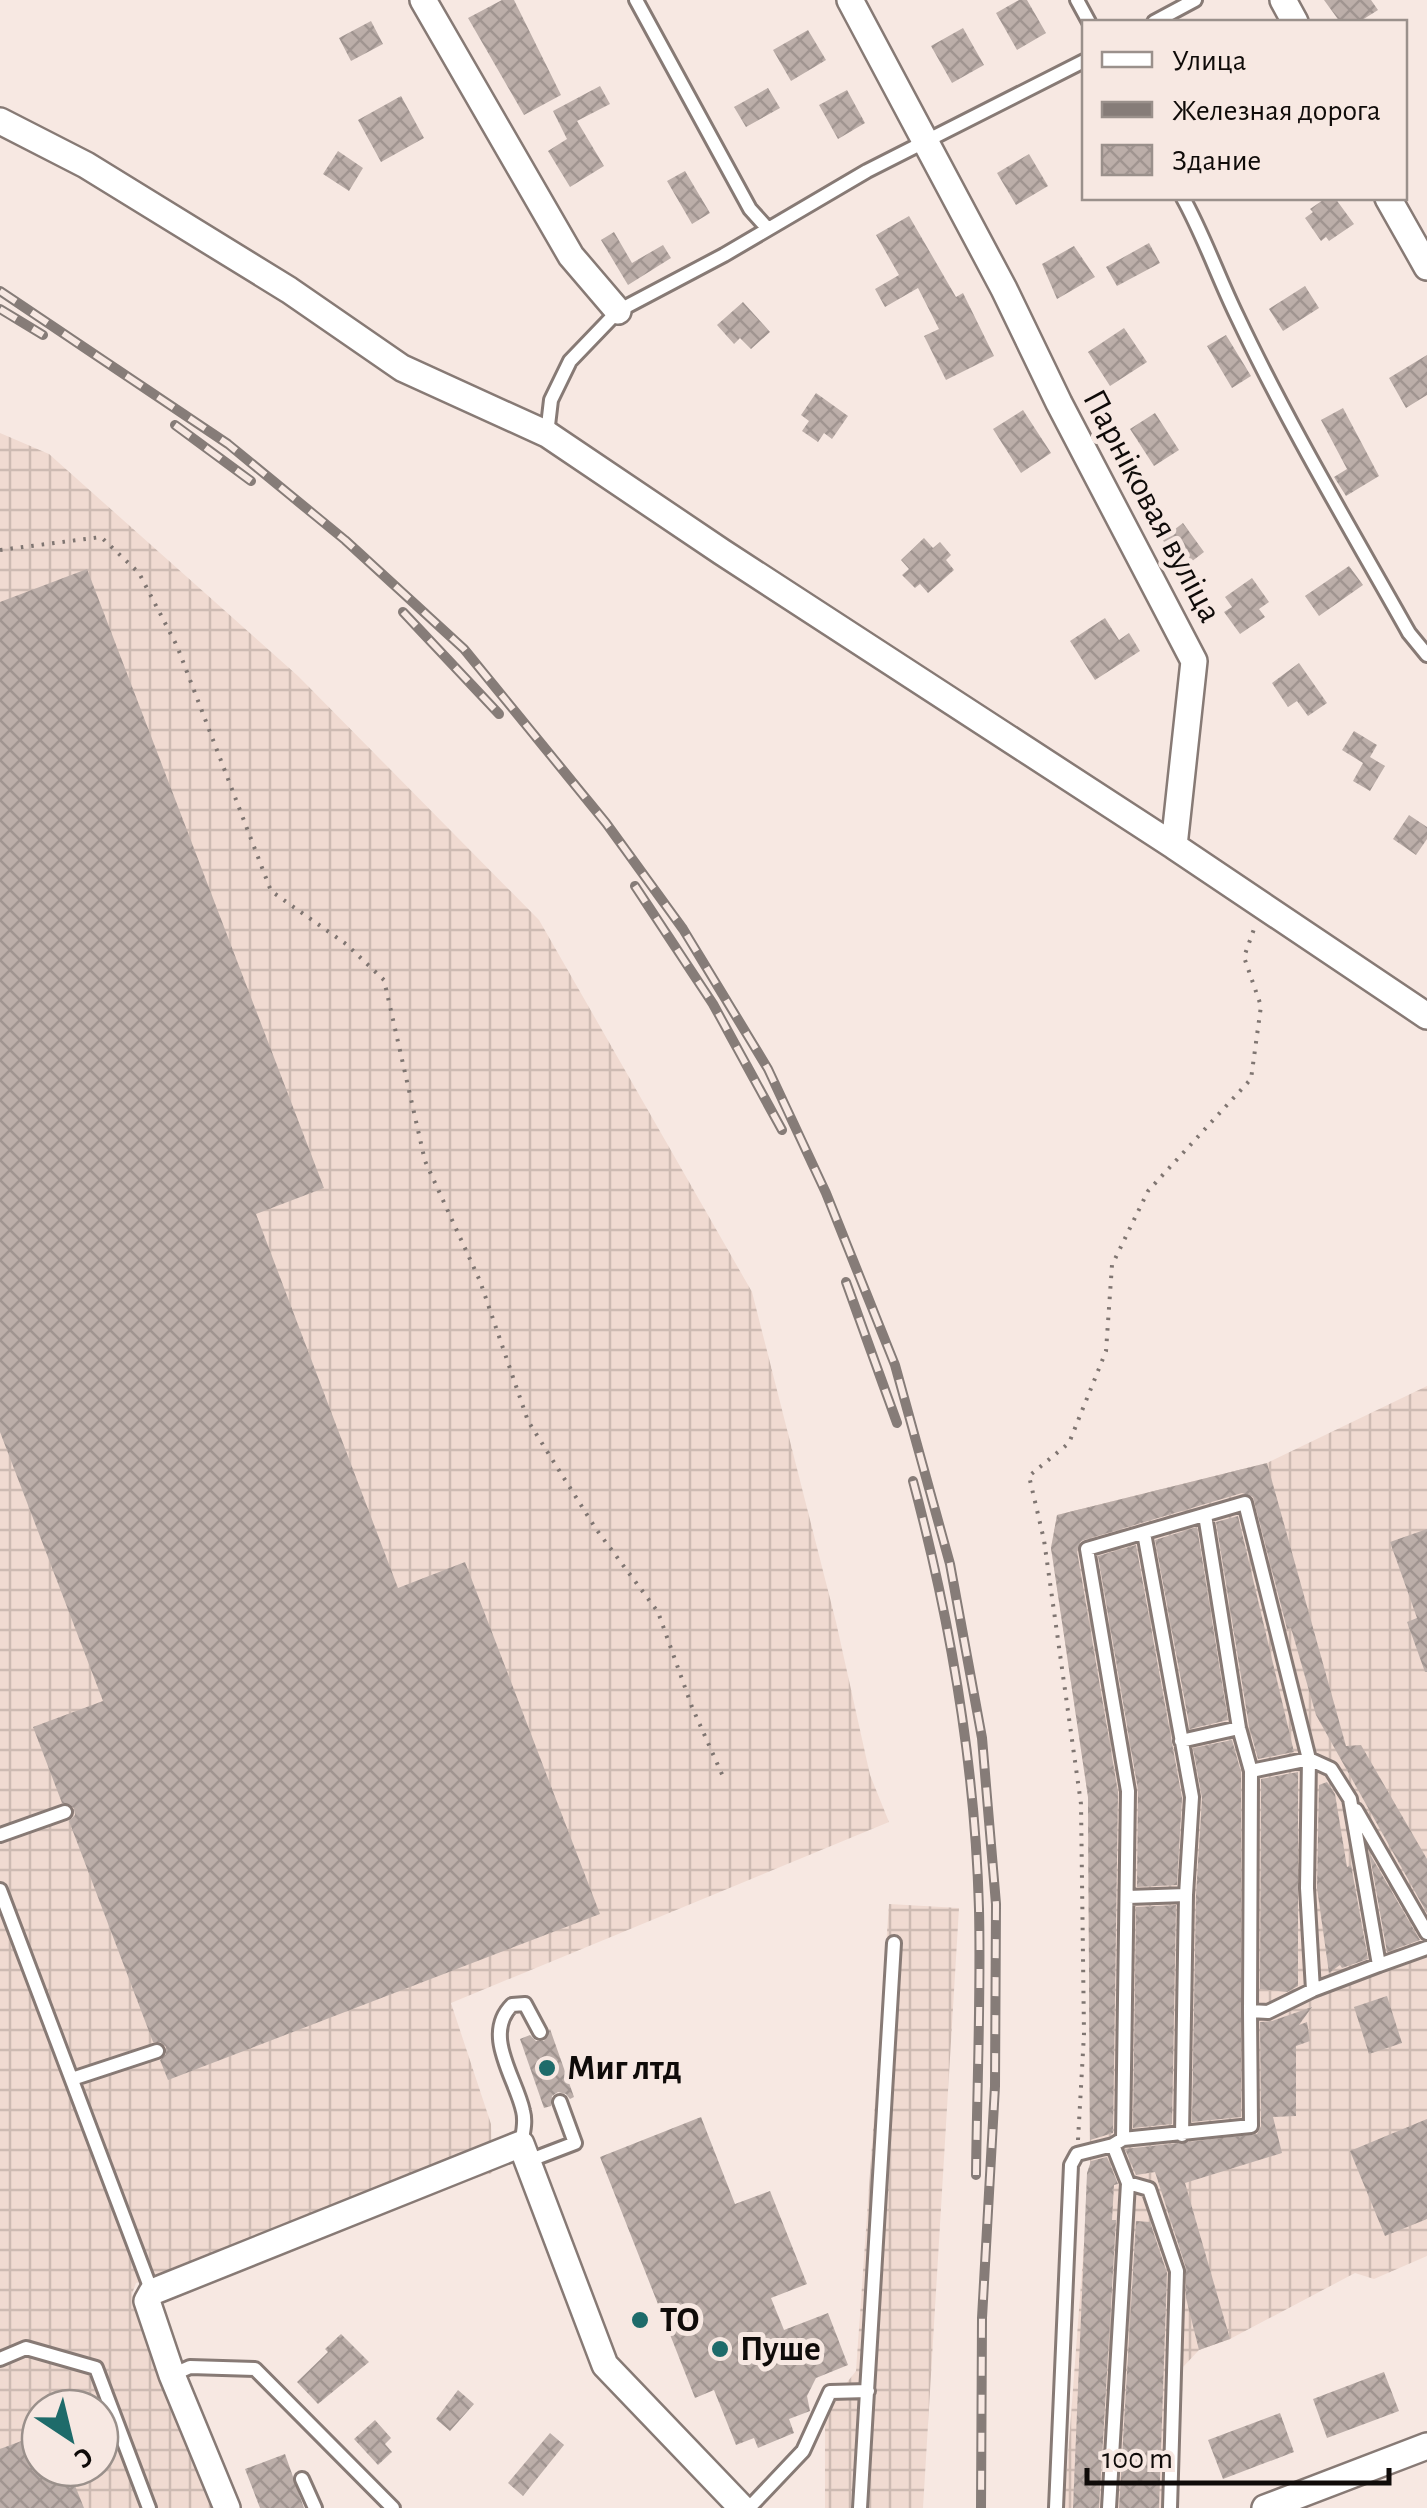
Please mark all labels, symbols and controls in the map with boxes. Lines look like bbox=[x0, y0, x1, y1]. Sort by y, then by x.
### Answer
legend bbox=[1082, 20, 1407, 200]
text: Улица bbox=[1172, 46, 1247, 76]
text: Железная дорога bbox=[1172, 96, 1381, 126]
text: Здание bbox=[1172, 146, 1261, 176]
street label: Парніковая вуліца bbox=[1076, 384, 1228, 628]
place label: Миг лтд bbox=[567, 2051, 682, 2086]
marker: Миг лтд bbox=[536, 2057, 558, 2079]
place label: ТО bbox=[660, 2303, 700, 2338]
marker: ТО bbox=[629, 2309, 651, 2331]
place label: Пуше bbox=[740, 2332, 821, 2367]
marker: Пуше bbox=[709, 2338, 731, 2360]
north arrow bbox=[20, 2388, 120, 2488]
scale bar bbox=[1087, 2423, 1390, 2485]
text: С bbox=[69, 2441, 98, 2473]
text: 100 m bbox=[1102, 2444, 1173, 2474]

